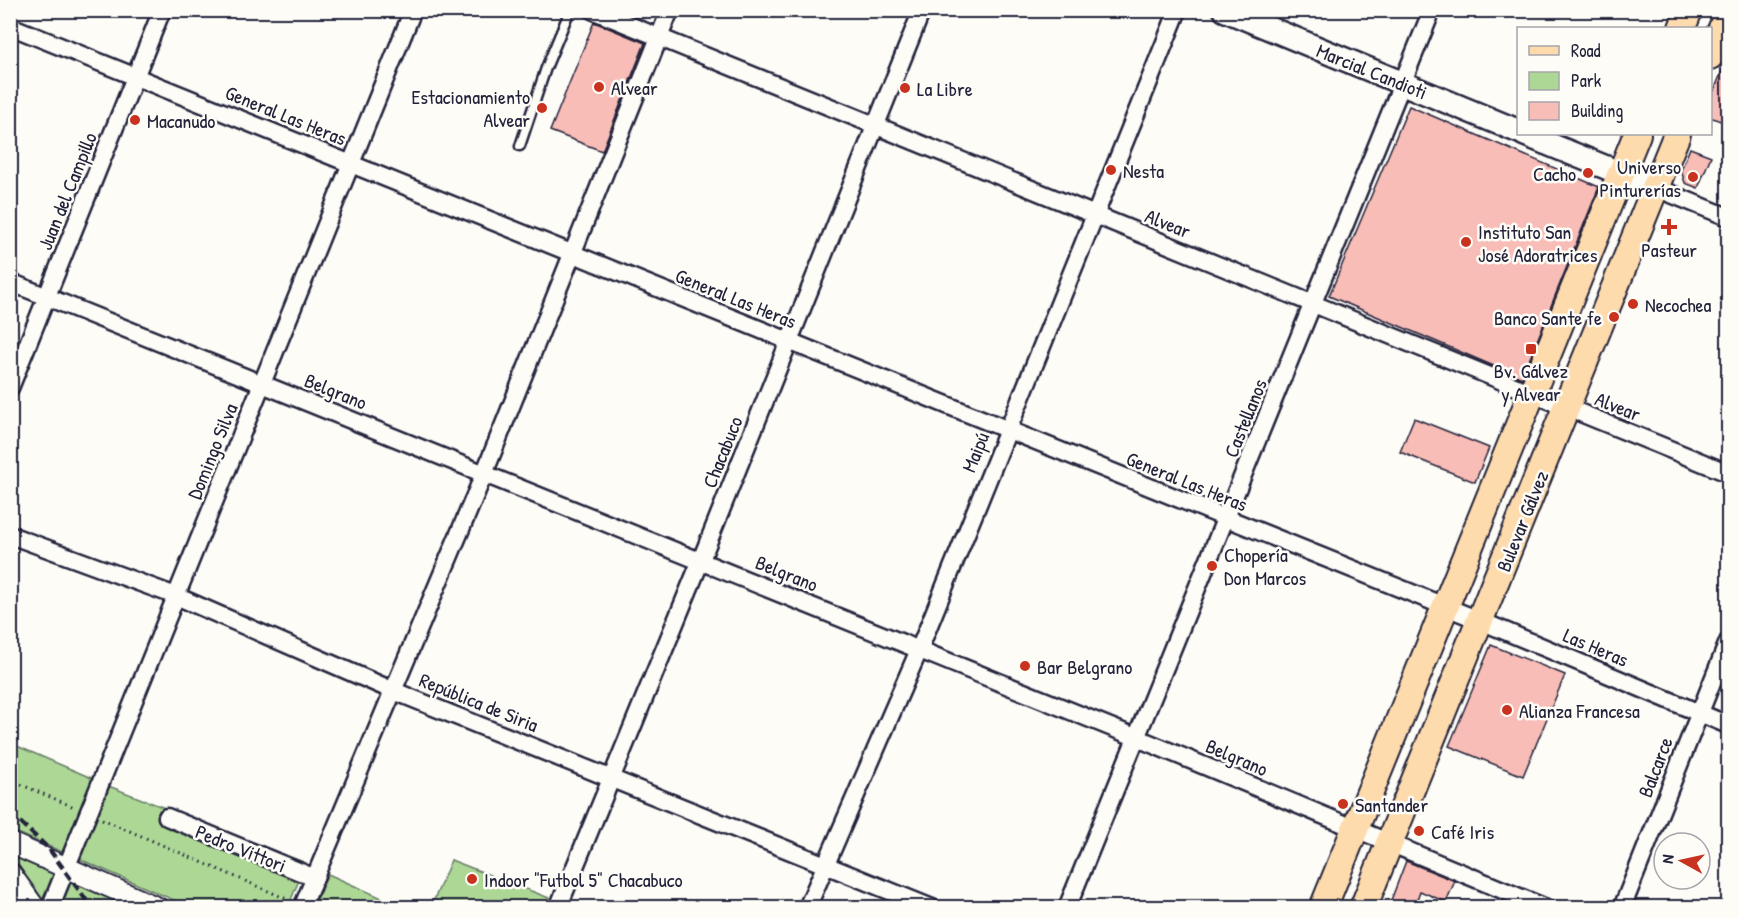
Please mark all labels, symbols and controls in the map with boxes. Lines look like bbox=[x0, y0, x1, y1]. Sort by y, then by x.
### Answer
legend bbox=[1517, 27, 1712, 135]
street label: Marcial Candioti bbox=[1313, 37, 1431, 105]
text: Road bbox=[1571, 38, 1601, 63]
text: Park bbox=[1571, 68, 1602, 93]
place label: Alvear bbox=[611, 74, 658, 101]
place label: La Libre bbox=[917, 75, 973, 102]
street label: General Las Heras bbox=[222, 78, 351, 152]
marker: Alvear bbox=[592, 80, 606, 94]
marker: La Libre bbox=[898, 81, 912, 95]
place label: Estacionamiento Alvear bbox=[412, 83, 530, 133]
text: Building bbox=[1571, 98, 1623, 123]
marker: Estacionamiento Alvear bbox=[535, 101, 549, 115]
place label: Macanudo bbox=[147, 107, 215, 134]
marker: Macanudo bbox=[128, 113, 142, 127]
street label: Juan del Campillo bbox=[31, 128, 103, 254]
place label: Universo Pinturerías bbox=[1600, 153, 1681, 203]
place label: Nesta bbox=[1123, 157, 1164, 184]
place label: Cacho bbox=[1533, 160, 1576, 187]
marker: Nesta bbox=[1104, 163, 1118, 177]
marker: Cacho bbox=[1581, 166, 1595, 180]
marker: Universo Pinturerías bbox=[1686, 170, 1700, 184]
street label: Alvear bbox=[1141, 202, 1195, 244]
place label: Instituto San José Adoratrices bbox=[1478, 218, 1598, 268]
marker: Pasteur bbox=[1662, 220, 1676, 234]
marker: Instituto San José Adoratrices bbox=[1459, 235, 1473, 249]
place label: Pasteur bbox=[1641, 236, 1697, 263]
street label: General Las Heras bbox=[672, 261, 801, 335]
place label: Necochea bbox=[1645, 291, 1712, 318]
marker: Necochea bbox=[1626, 297, 1640, 311]
place label: Banco Sante fe bbox=[1494, 304, 1602, 331]
marker: Banco Sante fe bbox=[1607, 310, 1621, 324]
marker: Bv. Gálvez y Alvear bbox=[1524, 342, 1538, 356]
place label: Bv. Gálvez y Alvear bbox=[1494, 357, 1569, 407]
street label: Belgrano bbox=[301, 366, 371, 416]
street label: Castellanos bbox=[1217, 374, 1273, 461]
street label: Alvear bbox=[1591, 385, 1645, 427]
street label: Domingo Silva bbox=[181, 399, 244, 503]
street label: Chacabuco bbox=[695, 412, 749, 492]
street label: Maipú bbox=[955, 428, 995, 476]
street label: General Las Heras bbox=[1123, 444, 1252, 518]
street label: Bulevar Gálvez bbox=[1489, 466, 1555, 576]
place label: Chopería Don Marcos bbox=[1224, 541, 1306, 591]
street label: Belgrano bbox=[752, 548, 822, 598]
marker: Chopería Don Marcos bbox=[1205, 559, 1219, 573]
street label: Las Heras bbox=[1559, 621, 1633, 673]
place label: Bar Belgrano bbox=[1037, 653, 1132, 680]
marker: Bar Belgrano bbox=[1018, 659, 1032, 673]
street label: República de Siria bbox=[416, 666, 543, 738]
place label: Alianza Francesa bbox=[1519, 697, 1640, 724]
marker: Alianza Francesa bbox=[1500, 703, 1514, 717]
street label: Belgrano bbox=[1202, 732, 1272, 782]
street label: Balcarce bbox=[1631, 733, 1679, 801]
place label: Santander bbox=[1355, 791, 1429, 818]
marker: Santander bbox=[1336, 797, 1350, 811]
street label: Pedro Vittori bbox=[192, 818, 290, 878]
place label: Café Iris bbox=[1431, 818, 1494, 845]
marker: Café Iris bbox=[1412, 824, 1426, 838]
north arrow bbox=[1652, 831, 1712, 891]
text: N bbox=[1656, 853, 1679, 865]
place label: Indoor "Futbol 5" Chacabuco bbox=[484, 866, 683, 893]
marker: Indoor "Futbol 5" Chacabuco bbox=[465, 872, 479, 886]

